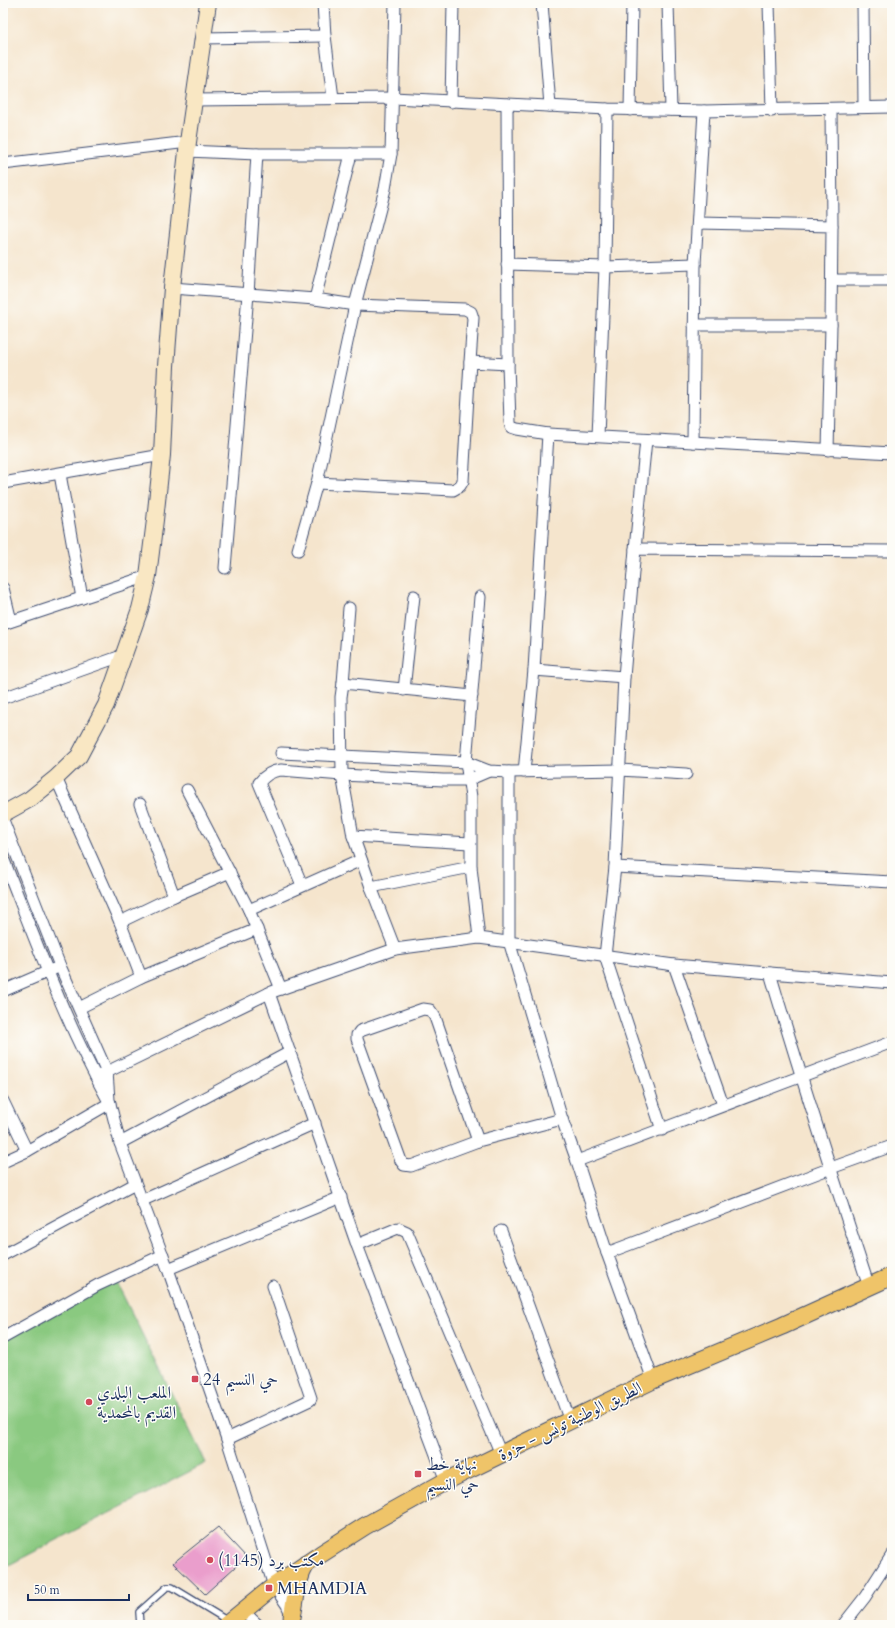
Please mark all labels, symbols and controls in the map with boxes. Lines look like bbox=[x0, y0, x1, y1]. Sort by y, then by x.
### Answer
place label: حي النسيم 24 bbox=[203, 1368, 278, 1396]
marker: حي النسيم 24 bbox=[190, 1374, 200, 1384]
street label: الطريق الوطنية تونس - حزوة bbox=[494, 1376, 646, 1466]
place label: الملعب البلدي القديم بالمحمدية bbox=[97, 1381, 177, 1427]
marker: الملعب البلدي القديم بالمحمدية bbox=[84, 1397, 94, 1407]
place label: نهاية خط حي النسيم bbox=[426, 1453, 479, 1501]
marker: نهاية خط حي النسيم bbox=[413, 1469, 423, 1479]
place label: مكتب برد (1145) bbox=[218, 1549, 324, 1572]
marker: مكتب برد (1145) bbox=[205, 1555, 215, 1565]
scale bar bbox=[28, 1576, 129, 1602]
place label: MHAMDIA bbox=[277, 1577, 368, 1600]
text: 50 m bbox=[34, 1582, 61, 1598]
marker: MHAMDIA bbox=[264, 1583, 274, 1593]

